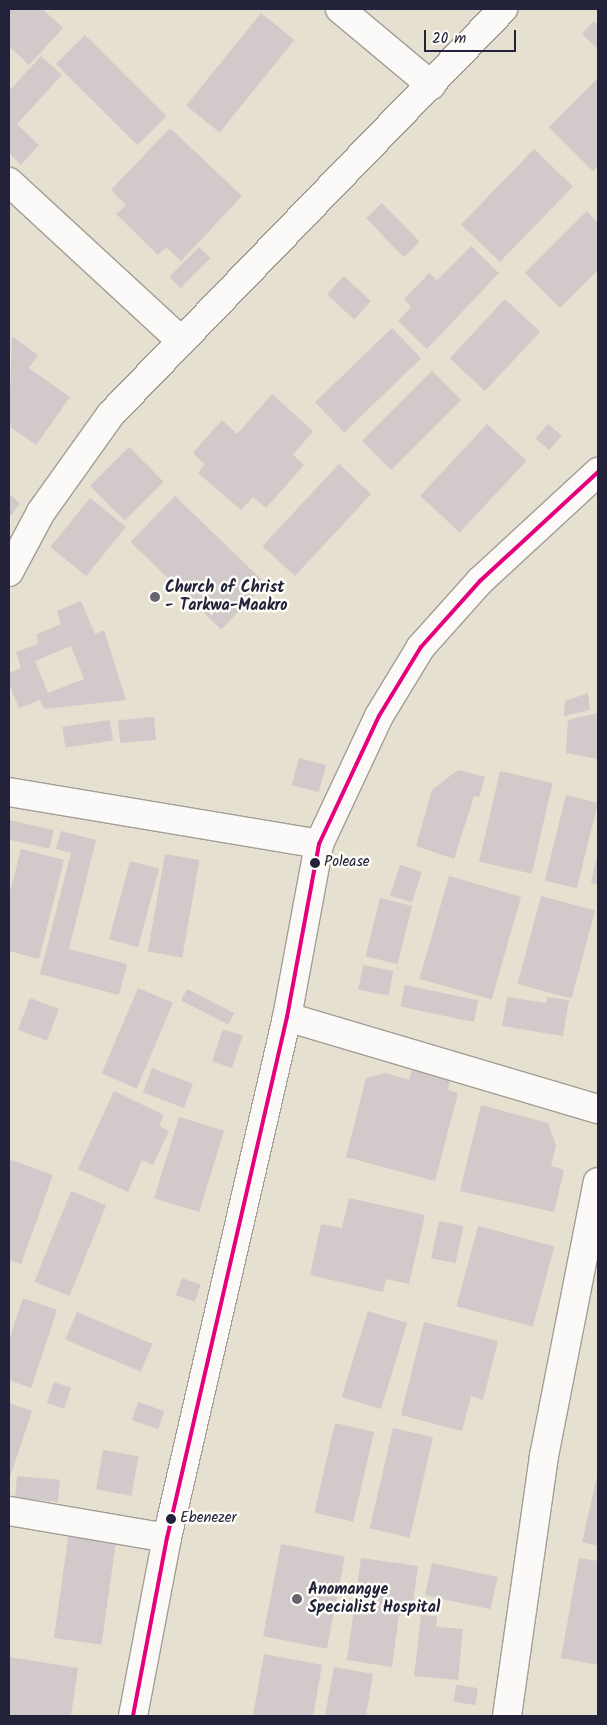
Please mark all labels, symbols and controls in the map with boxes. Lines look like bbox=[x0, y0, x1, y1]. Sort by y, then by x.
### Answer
scale bar bbox=[427, 20, 520, 52]
text: 20 m bbox=[432, 27, 466, 51]
place label: Church of Christ - Tarkwa-Maakro bbox=[165, 578, 288, 616]
marker: Church of Christ - Tarkwa-Maakro bbox=[149, 591, 161, 603]
place label: Polease bbox=[324, 854, 370, 872]
marker: Polease bbox=[310, 858, 320, 868]
place label: Ebenezer bbox=[180, 1510, 236, 1528]
marker: Ebenezer bbox=[166, 1514, 176, 1524]
place label: Anomangye Specialist Hospital bbox=[308, 1580, 440, 1618]
marker: Anomangye Specialist Hospital bbox=[290, 1592, 304, 1606]

